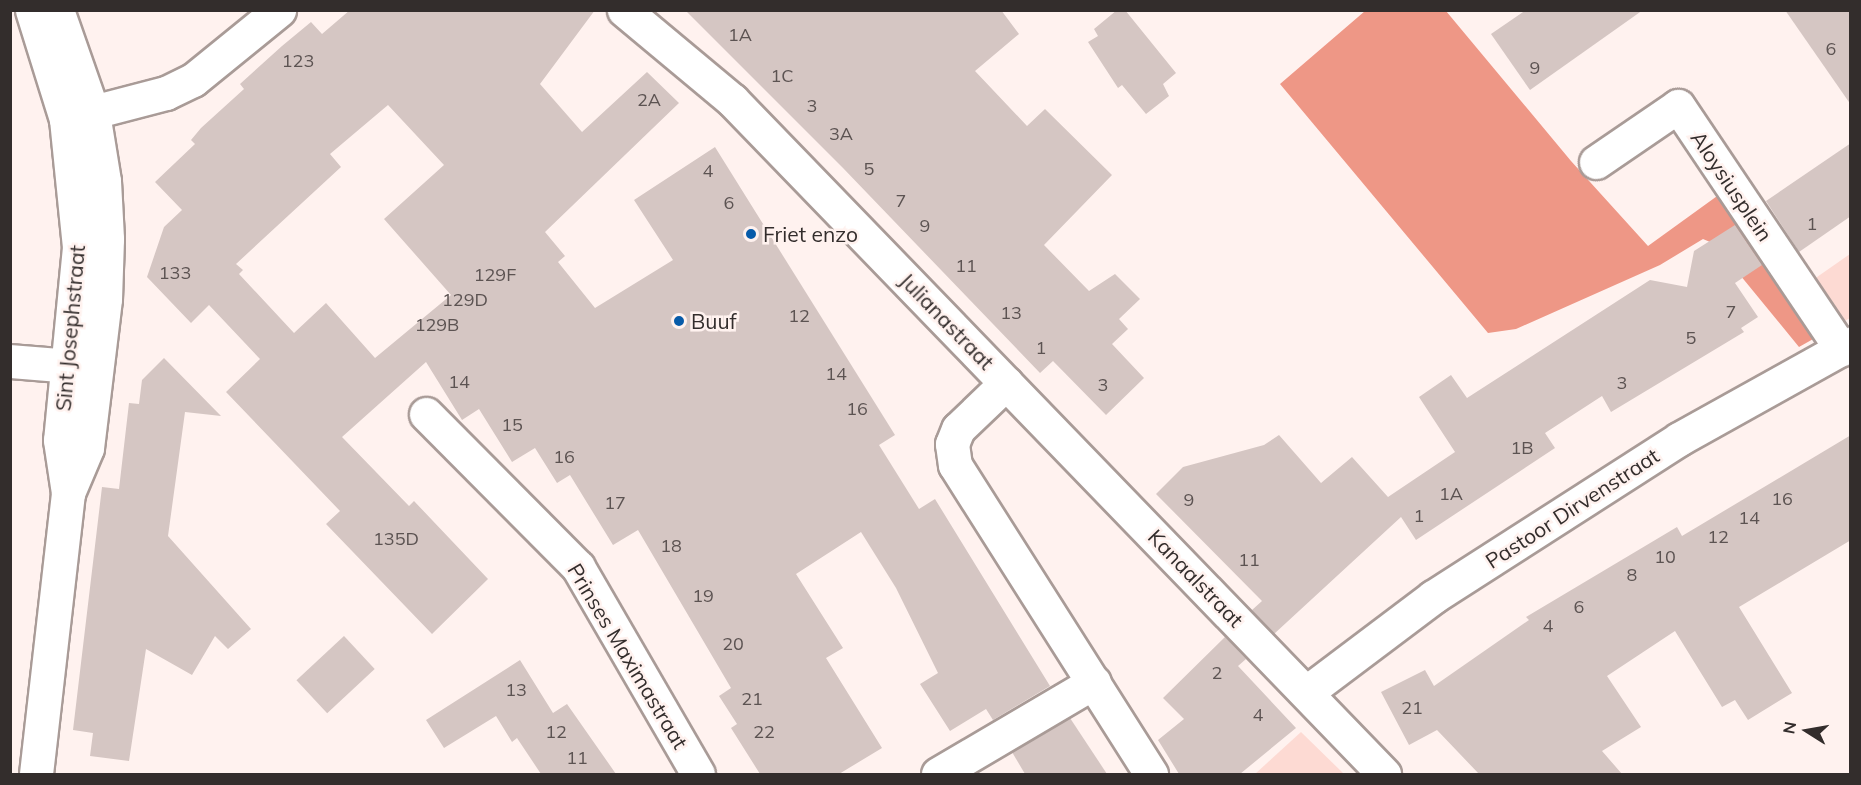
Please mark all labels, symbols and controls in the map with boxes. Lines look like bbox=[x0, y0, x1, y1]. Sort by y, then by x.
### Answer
house number: 1A bbox=[728, 24, 752, 46]
house number: 6 bbox=[1826, 38, 1836, 60]
house number: 123 bbox=[282, 50, 314, 72]
house number: 9 bbox=[1530, 57, 1540, 79]
house number: 1C bbox=[770, 65, 794, 87]
house number: 2A bbox=[637, 89, 661, 111]
house number: 3 bbox=[807, 95, 817, 117]
house number: 3A bbox=[829, 123, 853, 145]
street label: Aloysiusplein bbox=[1686, 126, 1778, 246]
house number: 5 bbox=[864, 158, 874, 180]
house number: 4 bbox=[703, 160, 713, 182]
house number: 7 bbox=[896, 190, 906, 212]
house number: 6 bbox=[724, 192, 734, 214]
house number: 1 bbox=[1807, 213, 1817, 235]
house number: 9 bbox=[920, 215, 930, 237]
place label: Friet enzo bbox=[763, 221, 858, 247]
marker: Friet enzo bbox=[744, 227, 758, 241]
street label: Sint Josephstraat bbox=[50, 244, 90, 412]
house number: 11 bbox=[955, 255, 977, 277]
house number: 133 bbox=[159, 262, 191, 284]
house number: 129F bbox=[474, 264, 516, 286]
street label: Julianastraat bbox=[895, 268, 999, 374]
house number: 129D bbox=[442, 289, 488, 311]
house number: 7 bbox=[1726, 301, 1736, 323]
house number: 13 bbox=[1000, 302, 1022, 324]
house number: 12 bbox=[788, 305, 810, 327]
place label: Buuf bbox=[691, 308, 737, 334]
house number: 129B bbox=[415, 314, 459, 336]
marker: Buuf bbox=[672, 314, 686, 328]
house number: 5 bbox=[1686, 327, 1696, 349]
house number: 1 bbox=[1036, 337, 1046, 359]
house number: 14 bbox=[825, 363, 847, 385]
house number: 14 bbox=[448, 371, 470, 393]
house number: 3 bbox=[1617, 372, 1627, 394]
house number: 3 bbox=[1098, 374, 1108, 396]
house number: 16 bbox=[846, 398, 868, 420]
house number: 15 bbox=[501, 414, 523, 436]
house number: 1B bbox=[1510, 437, 1534, 459]
street label: Pastoor Dirvenstraat bbox=[1481, 442, 1663, 574]
house number: 16 bbox=[553, 446, 575, 468]
house number: 1A bbox=[1439, 483, 1463, 505]
house number: 16 bbox=[1771, 488, 1793, 510]
house number: 9 bbox=[1184, 489, 1194, 511]
house number: 17 bbox=[604, 492, 626, 514]
house number: 1 bbox=[1414, 505, 1424, 527]
house number: 14 bbox=[1738, 507, 1760, 529]
street label: Kanaalstraat bbox=[1143, 524, 1249, 632]
house number: 12 bbox=[1707, 526, 1729, 548]
house number: 135D bbox=[373, 528, 419, 550]
house number: 18 bbox=[660, 535, 682, 557]
house number: 10 bbox=[1654, 546, 1676, 568]
house number: 11 bbox=[1238, 549, 1260, 571]
street label: Prinses Maximastraat bbox=[563, 559, 693, 753]
house number: 8 bbox=[1627, 564, 1637, 586]
house number: 19 bbox=[692, 585, 714, 607]
house number: 6 bbox=[1574, 596, 1584, 618]
house number: 4 bbox=[1543, 615, 1553, 637]
house number: 20 bbox=[722, 633, 744, 655]
house number: 2 bbox=[1212, 662, 1222, 684]
house number: 13 bbox=[505, 679, 527, 701]
house number: 21 bbox=[741, 688, 763, 710]
house number: 21 bbox=[1401, 697, 1423, 719]
north arrow bbox=[1777, 701, 1837, 761]
house number: 4 bbox=[1253, 704, 1263, 726]
text: N bbox=[1778, 720, 1800, 735]
house number: 12 bbox=[545, 721, 567, 743]
house number: 22 bbox=[753, 721, 775, 743]
house number: 11 bbox=[566, 747, 588, 769]

